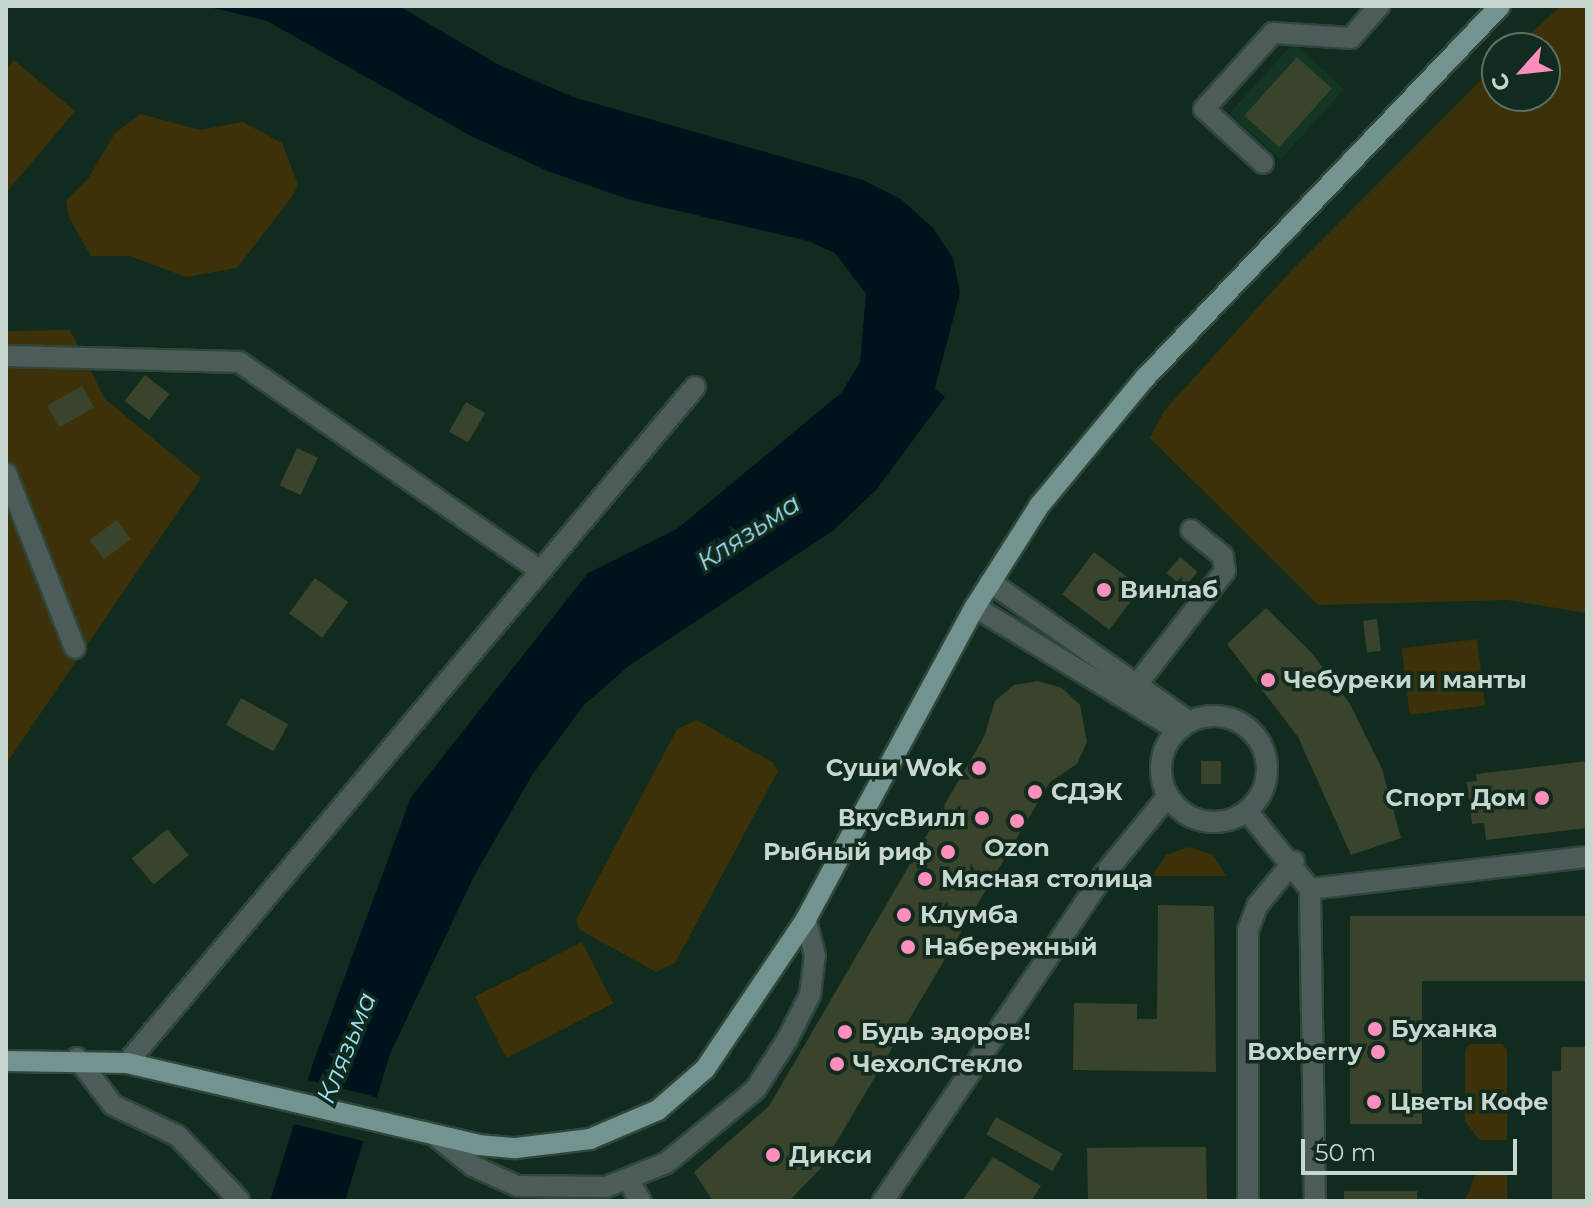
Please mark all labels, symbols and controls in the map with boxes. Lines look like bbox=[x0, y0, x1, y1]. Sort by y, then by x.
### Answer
north arrow bbox=[1481, 32, 1561, 112]
text: С bbox=[1485, 69, 1517, 95]
water label: Клязьма bbox=[692, 488, 806, 578]
place label: Винлаб bbox=[1120, 576, 1218, 604]
marker: Винлаб bbox=[1095, 581, 1113, 599]
place label: Чебуреки и манты bbox=[1284, 666, 1527, 694]
marker: Чебуреки и манты bbox=[1259, 671, 1277, 689]
place label: Суши Wok bbox=[826, 754, 963, 782]
marker: Суши Wok bbox=[970, 759, 988, 777]
place label: СДЭК bbox=[1051, 778, 1123, 806]
marker: СДЭК bbox=[1026, 783, 1044, 801]
place label: Спорт Дом bbox=[1386, 784, 1526, 812]
marker: Спорт Дом bbox=[1533, 789, 1551, 807]
place label: ВкусВилл bbox=[838, 804, 966, 832]
marker: ВкусВилл bbox=[973, 809, 991, 827]
marker: Ozon bbox=[1008, 812, 1026, 830]
place label: Ozon bbox=[984, 834, 1050, 862]
place label: Рыбный риф bbox=[763, 838, 932, 866]
marker: Рыбный риф bbox=[939, 843, 957, 861]
place label: Мясная столица bbox=[941, 865, 1153, 893]
marker: Мясная столица bbox=[916, 870, 934, 888]
place label: Клумба bbox=[920, 901, 1018, 929]
marker: Клумба bbox=[895, 906, 913, 924]
place label: Набережный bbox=[924, 933, 1098, 961]
marker: Набережный bbox=[899, 938, 917, 956]
water label: Клязьма bbox=[311, 988, 383, 1108]
place label: Буханка bbox=[1391, 1015, 1497, 1043]
place label: Будь здоров! bbox=[861, 1018, 1031, 1046]
marker: Буханка bbox=[1366, 1020, 1384, 1038]
marker: Будь здоров! bbox=[836, 1023, 854, 1041]
place label: Boxberry bbox=[1247, 1038, 1362, 1066]
marker: Boxberry bbox=[1369, 1043, 1387, 1061]
place label: ЧехолСтекло bbox=[853, 1050, 1023, 1078]
marker: ЧехолСтекло bbox=[828, 1055, 846, 1073]
place label: Цветы Кофе bbox=[1390, 1088, 1549, 1116]
marker: Цветы Кофе bbox=[1365, 1093, 1383, 1111]
scale bar bbox=[1305, 1123, 1521, 1173]
text: 50 m bbox=[1315, 1138, 1376, 1167]
place label: Дикси bbox=[789, 1141, 872, 1169]
marker: Дикси bbox=[764, 1146, 782, 1164]

